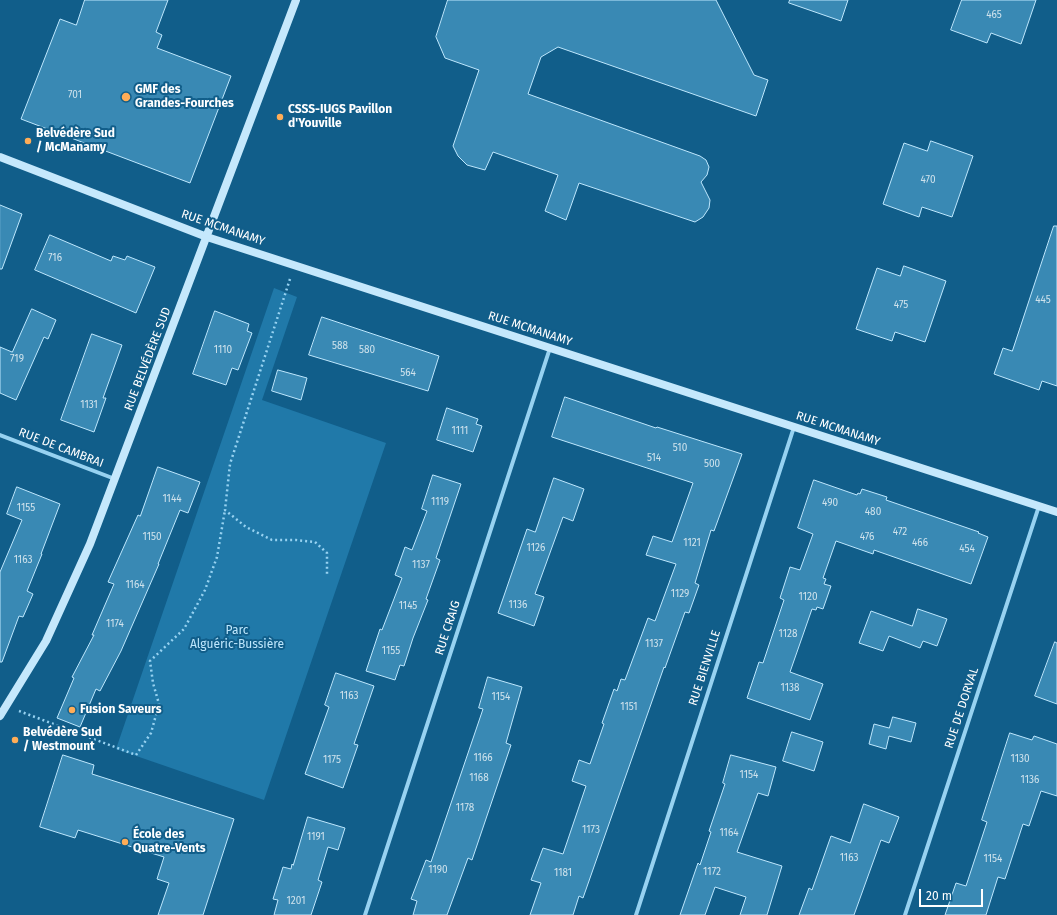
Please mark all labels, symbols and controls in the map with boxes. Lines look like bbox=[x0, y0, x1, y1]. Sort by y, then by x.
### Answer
house number: 465 bbox=[986, 9, 1002, 21]
place label: GMF des Grandes-Fourches bbox=[135, 83, 234, 111]
house number: 701 bbox=[68, 89, 82, 101]
marker: GMF des Grandes-Fourches bbox=[120, 91, 132, 103]
place label: CSSS-IUGS Pavillon d'Youville bbox=[288, 103, 392, 131]
marker: CSSS-IUGS Pavillon d'Youville bbox=[275, 112, 285, 122]
place label: Belvédère Sud / McManamy bbox=[36, 127, 115, 155]
marker: Belvédère Sud / McManamy bbox=[23, 136, 33, 146]
house number: 470 bbox=[921, 174, 935, 186]
street label: RUE MCMANAMY bbox=[179, 207, 267, 249]
house number: 716 bbox=[48, 252, 62, 264]
house number: 445 bbox=[1035, 294, 1051, 306]
house number: 475 bbox=[894, 299, 908, 311]
street label: RUE BELVÉDÈRE SUD bbox=[122, 305, 174, 413]
street label: RUE MCMANAMY bbox=[486, 309, 574, 349]
house number: 588 bbox=[332, 340, 348, 352]
house number: 1110 bbox=[214, 344, 232, 356]
house number: 580 bbox=[359, 344, 375, 356]
house number: 719 bbox=[10, 353, 24, 365]
house number: 564 bbox=[400, 367, 416, 379]
house number: 1131 bbox=[80, 399, 98, 411]
street label: RUE MCMANAMY bbox=[794, 409, 882, 449]
street label: RUE DE CAMBRAI bbox=[16, 425, 106, 471]
house number: 1111 bbox=[452, 425, 468, 437]
house number: 510 bbox=[673, 442, 687, 454]
house number: 514 bbox=[647, 452, 661, 464]
house number: 500 bbox=[704, 458, 720, 470]
house number: 1144 bbox=[162, 493, 182, 505]
house number: 1119 bbox=[431, 496, 449, 508]
house number: 490 bbox=[822, 497, 838, 509]
house number: 1155 bbox=[17, 502, 35, 514]
house number: 480 bbox=[865, 506, 881, 518]
house number: 472 bbox=[893, 526, 907, 538]
house number: 1150 bbox=[142, 531, 162, 543]
house number: 476 bbox=[860, 531, 874, 543]
house number: 1121 bbox=[683, 537, 701, 549]
house number: 466 bbox=[912, 537, 928, 549]
house number: 1126 bbox=[527, 542, 545, 554]
house number: 454 bbox=[959, 543, 975, 555]
house number: 1163 bbox=[14, 554, 32, 566]
house number: 1137 bbox=[412, 559, 430, 571]
house number: 1164 bbox=[125, 579, 145, 591]
house number: 1129 bbox=[671, 588, 689, 600]
house number: 1120 bbox=[798, 591, 818, 603]
street label: RUE CRAIG bbox=[432, 599, 464, 657]
house number: 1136 bbox=[509, 599, 527, 611]
house number: 1145 bbox=[399, 600, 417, 612]
house number: 1174 bbox=[106, 618, 124, 630]
park label: Parc Alguéric-Bussière bbox=[190, 624, 284, 652]
street label: RUE BIENVILLE bbox=[686, 628, 724, 708]
house number: 1128 bbox=[779, 628, 797, 640]
house number: 1137 bbox=[645, 638, 663, 650]
house number: 1155 bbox=[382, 645, 400, 657]
street label: RUE DE DORVAL bbox=[942, 666, 982, 750]
house number: 1138 bbox=[780, 682, 800, 694]
house number: 1163 bbox=[340, 690, 358, 702]
house number: 1154 bbox=[492, 691, 510, 703]
house number: 1151 bbox=[620, 701, 638, 713]
place label: Fusion Saveurs bbox=[80, 703, 162, 717]
marker: Fusion Saveurs bbox=[67, 705, 77, 715]
place label: Belvédère Sud / Westmount bbox=[23, 726, 102, 754]
marker: Belvédère Sud / Westmount bbox=[10, 735, 20, 745]
house number: 1166 bbox=[473, 752, 493, 764]
house number: 1130 bbox=[1010, 753, 1030, 765]
house number: 1175 bbox=[323, 754, 341, 766]
house number: 1154 bbox=[740, 769, 758, 781]
house number: 1168 bbox=[469, 772, 489, 784]
house number: 1136 bbox=[1021, 774, 1039, 786]
house number: 1178 bbox=[456, 802, 474, 814]
house number: 1173 bbox=[582, 824, 600, 836]
house number: 1164 bbox=[719, 827, 739, 839]
place label: École des Quatre-Vents bbox=[133, 828, 206, 856]
house number: 1191 bbox=[307, 831, 325, 843]
marker: École des Quatre-Vents bbox=[120, 837, 130, 847]
house number: 1163 bbox=[840, 852, 858, 864]
house number: 1154 bbox=[984, 853, 1002, 865]
house number: 1190 bbox=[428, 864, 448, 876]
house number: 1172 bbox=[703, 866, 721, 878]
house number: 1181 bbox=[554, 867, 572, 879]
scale bar bbox=[921, 881, 985, 907]
text: 20 m bbox=[926, 889, 952, 903]
house number: 1201 bbox=[287, 895, 305, 907]

